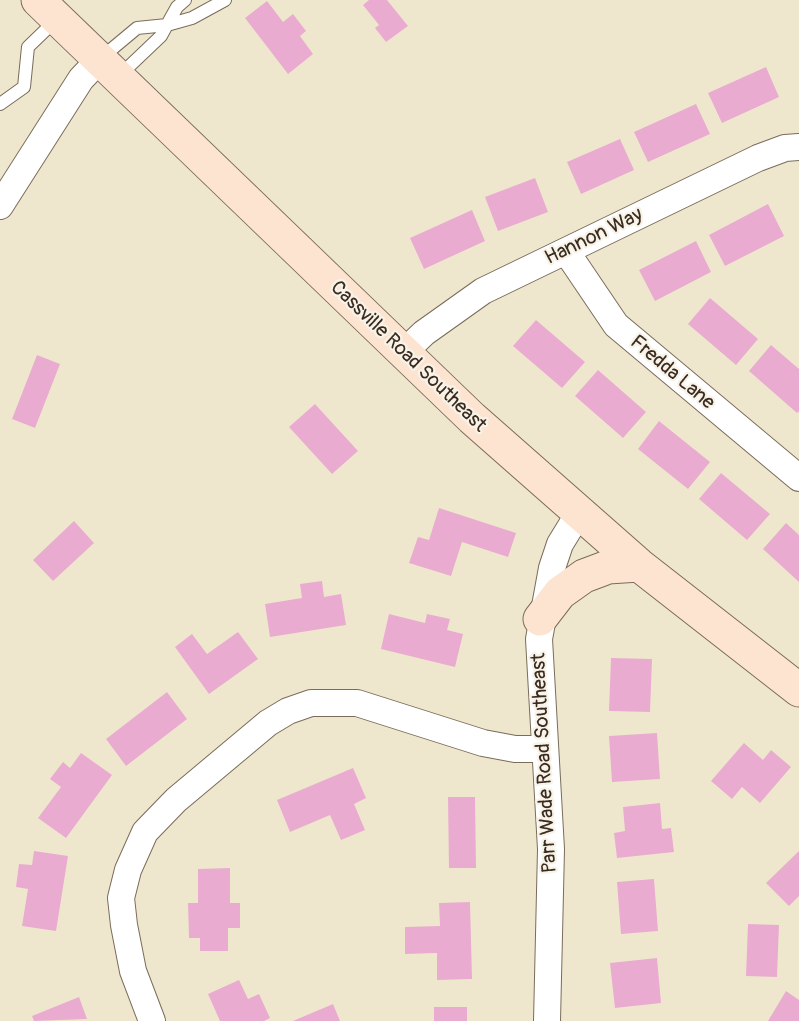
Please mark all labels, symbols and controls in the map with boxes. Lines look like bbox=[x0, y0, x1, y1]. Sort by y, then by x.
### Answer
street label: Hannon Way bbox=[541, 203, 647, 271]
street label: Cassville Road Southeast bbox=[325, 276, 491, 438]
street label: Fredda Lane bbox=[625, 331, 719, 415]
street label: Parr Wade Road Southeast bbox=[527, 652, 563, 874]

